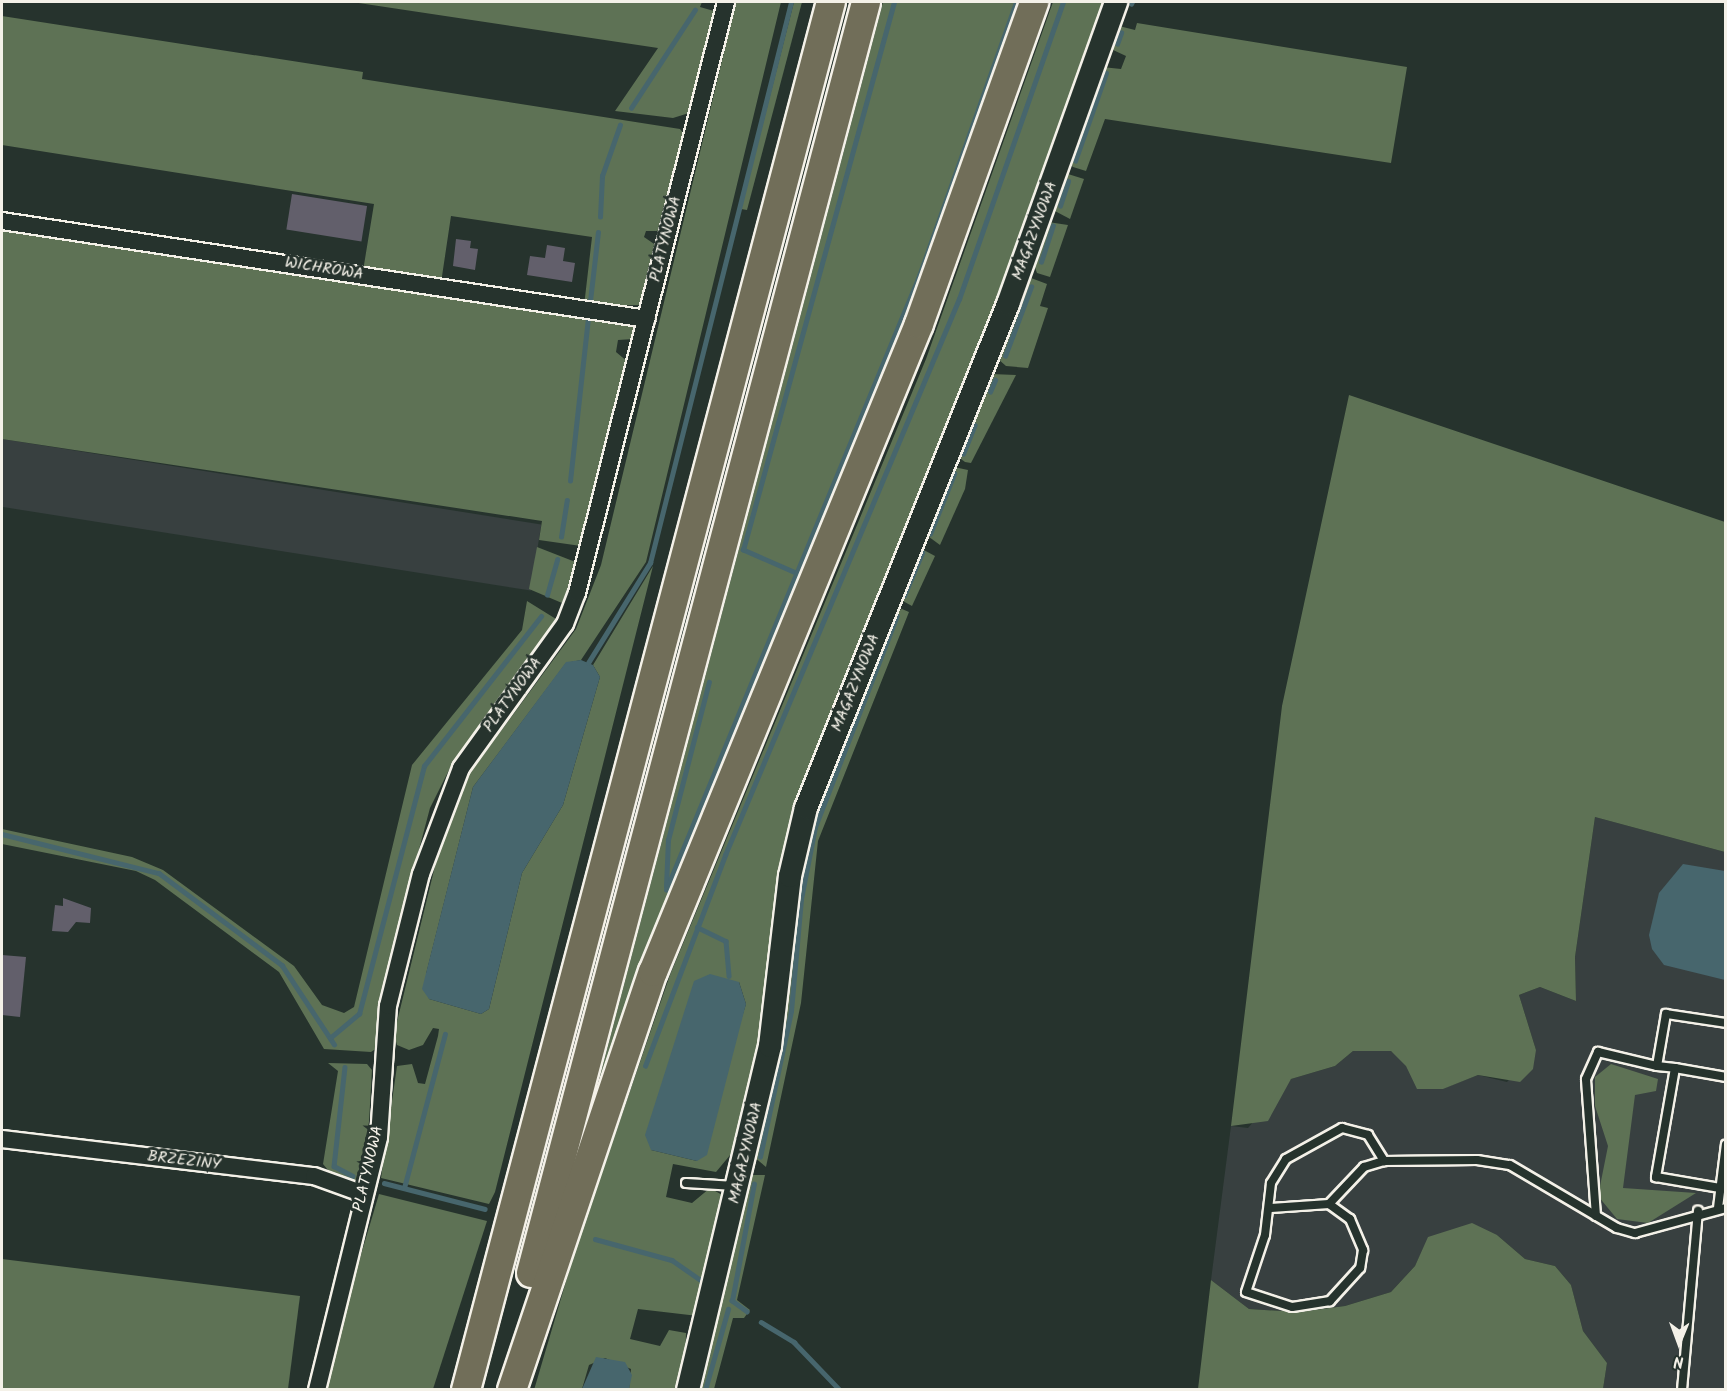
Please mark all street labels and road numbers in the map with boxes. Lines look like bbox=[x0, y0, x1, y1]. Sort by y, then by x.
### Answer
street label: MAGAZYNOWA bbox=[1008, 179, 1062, 283]
street label: PLATYNOWA bbox=[646, 194, 686, 284]
street label: WICHROWA bbox=[283, 253, 365, 285]
street label: MAGAZYNOWA bbox=[828, 631, 884, 735]
street label: PLATYNOWA bbox=[479, 654, 547, 736]
street label: MAGAZYNOWA bbox=[725, 1100, 767, 1206]
street label: PLATYNOWA bbox=[350, 1124, 388, 1214]
street label: BRZEZINY bbox=[146, 1147, 222, 1175]

